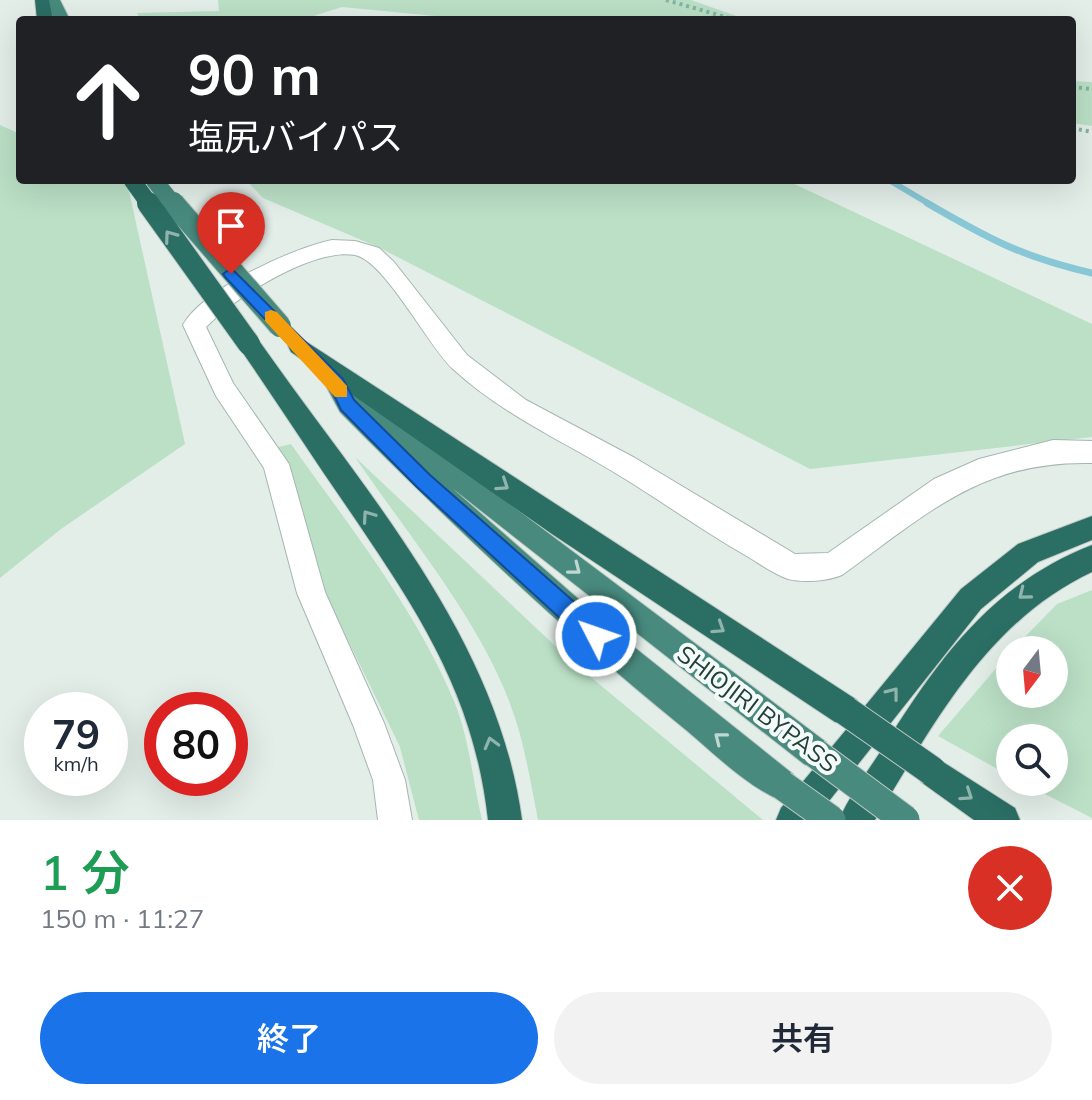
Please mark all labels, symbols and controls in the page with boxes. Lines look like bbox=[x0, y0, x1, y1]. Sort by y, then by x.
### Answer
text: 90 m bbox=[188, 39, 321, 109]
icon: ahead bbox=[56, 48, 160, 152]
text: 塩尻バイパス bbox=[188, 114, 403, 159]
pin bbox=[197, 192, 265, 274]
icon: arrive bbox=[209, 204, 253, 248]
one-way arrow bbox=[166, 230, 180, 244]
one-way arrow bbox=[494, 475, 508, 490]
one-way arrow bbox=[363, 511, 378, 525]
one-way arrow bbox=[566, 559, 581, 573]
one-way arrow bbox=[1018, 585, 1033, 599]
position arrow bbox=[554, 594, 638, 678]
one-way arrow bbox=[711, 619, 725, 634]
north arrow bbox=[996, 636, 1068, 708]
map controls bbox=[996, 636, 1068, 796]
street label: SHIOJIRI BYPASS bbox=[672, 638, 844, 778]
one-way arrow bbox=[883, 688, 898, 702]
speed limit sign: 80 bbox=[144, 692, 248, 796]
text: 79 bbox=[52, 709, 100, 759]
button: search bbox=[996, 724, 1068, 796]
one-way arrow bbox=[714, 733, 729, 747]
one-way arrow bbox=[484, 737, 501, 751]
text: km/h bbox=[53, 751, 99, 776]
one-way arrow bbox=[959, 786, 973, 801]
text: 1 分 bbox=[40, 842, 130, 902]
button: close bbox=[968, 846, 1052, 930]
text: 150 m · 11:27 bbox=[40, 902, 204, 935]
button: 終了 bbox=[40, 992, 538, 1084]
button: 共有 bbox=[554, 992, 1052, 1084]

